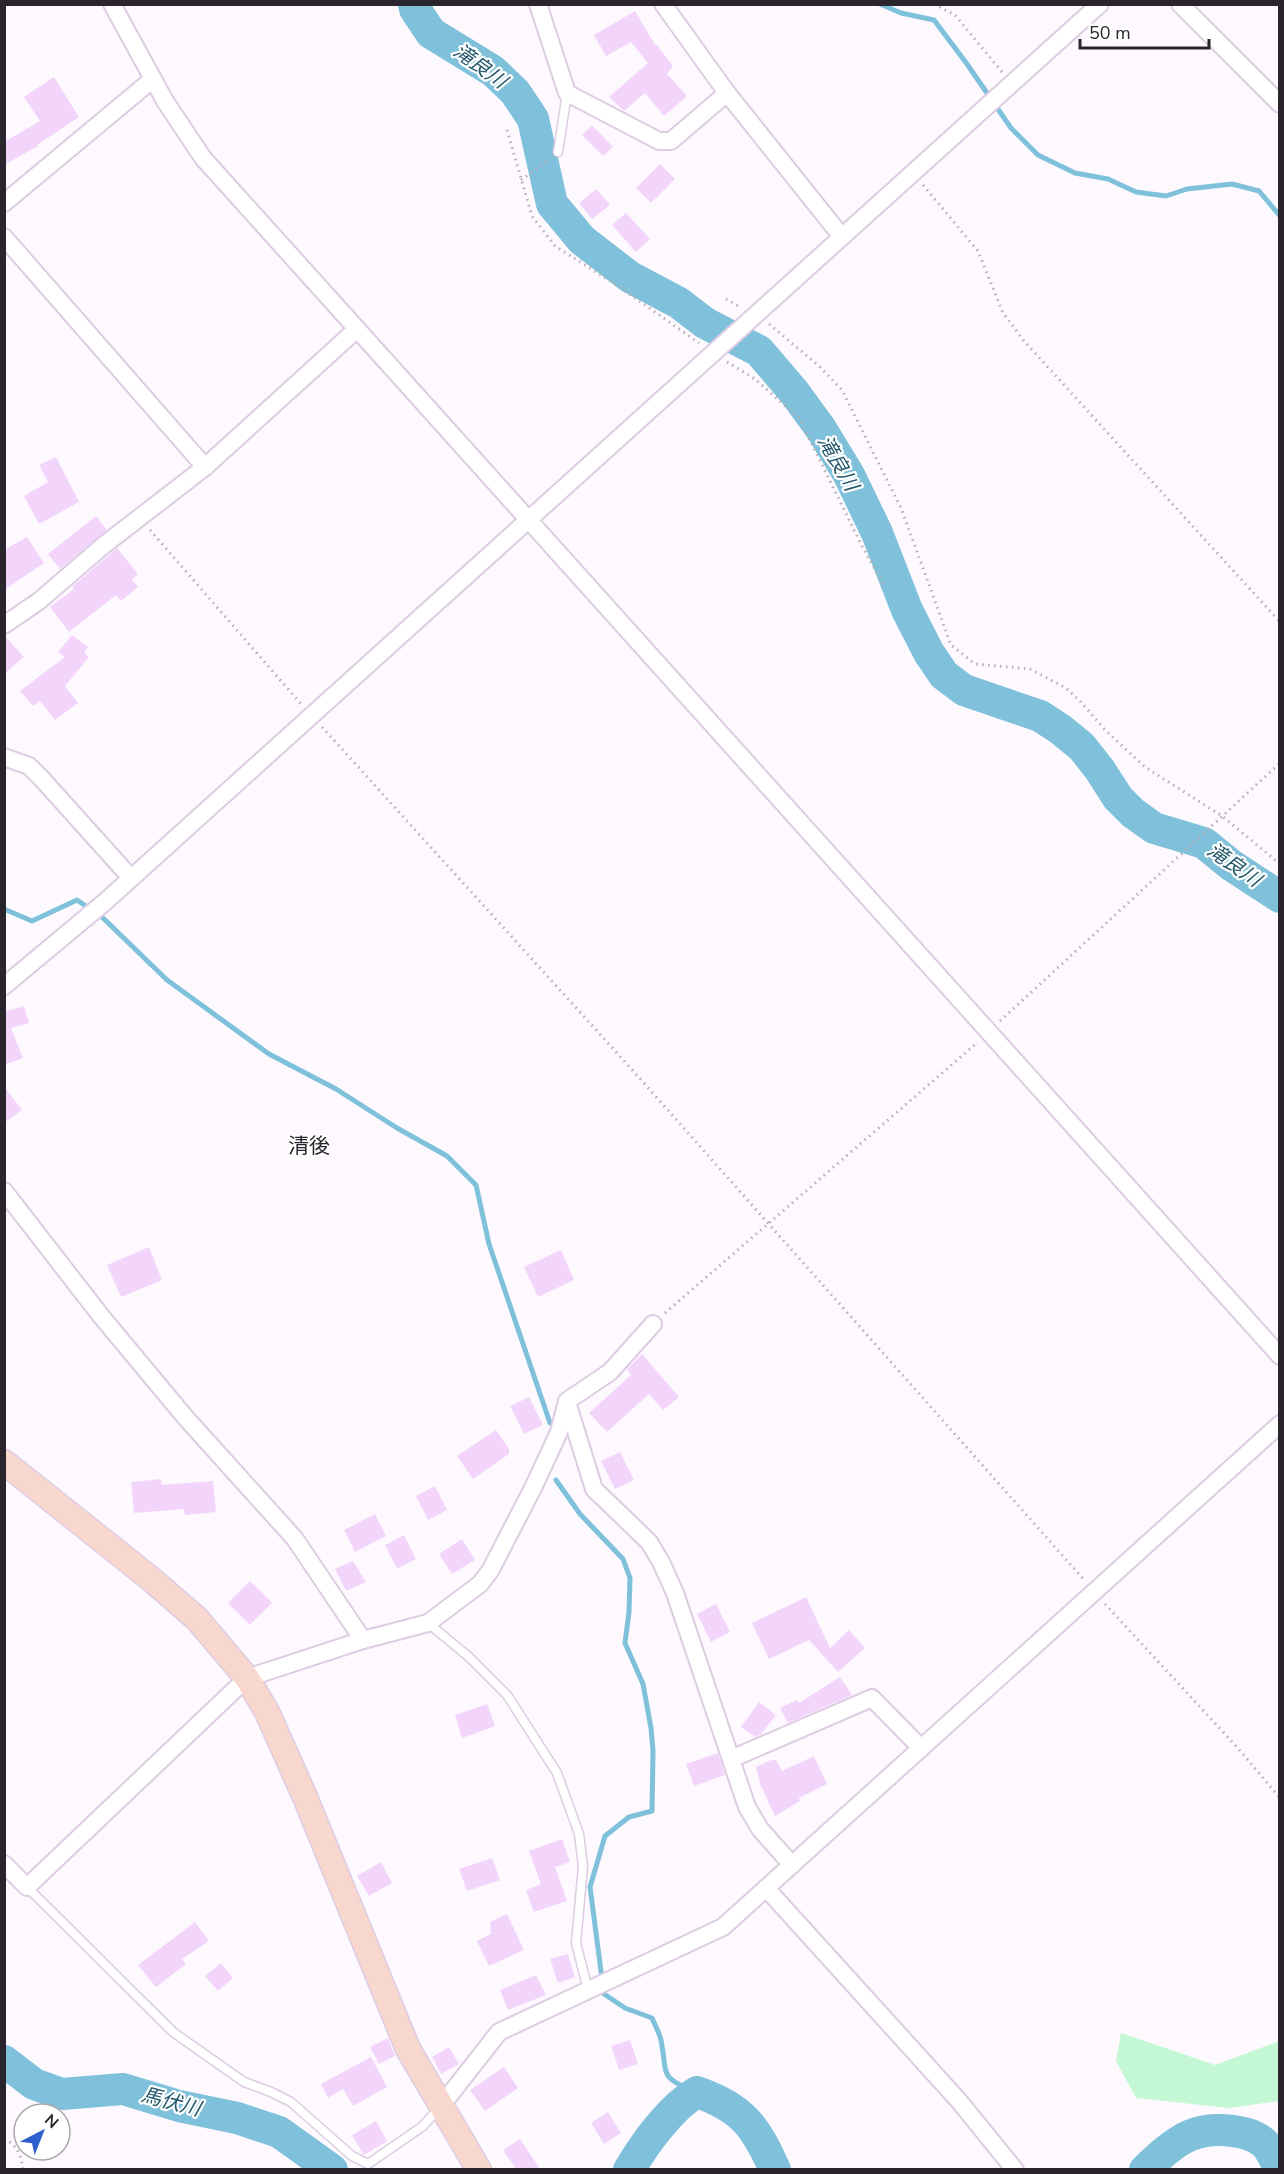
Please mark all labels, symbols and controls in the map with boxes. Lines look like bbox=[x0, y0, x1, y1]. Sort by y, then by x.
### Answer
scale bar bbox=[1080, 12, 1209, 50]
text: 50 m bbox=[1089, 21, 1131, 45]
water label: 滝良川 bbox=[448, 37, 514, 96]
water label: 滝良川 bbox=[811, 430, 866, 497]
water label: 滝良川 bbox=[1202, 837, 1268, 894]
district label: 清後 bbox=[288, 1132, 330, 1160]
water label: 馬伏川 bbox=[139, 2081, 205, 2123]
north arrow bbox=[12, 2102, 72, 2162]
text: N bbox=[40, 2109, 63, 2134]

